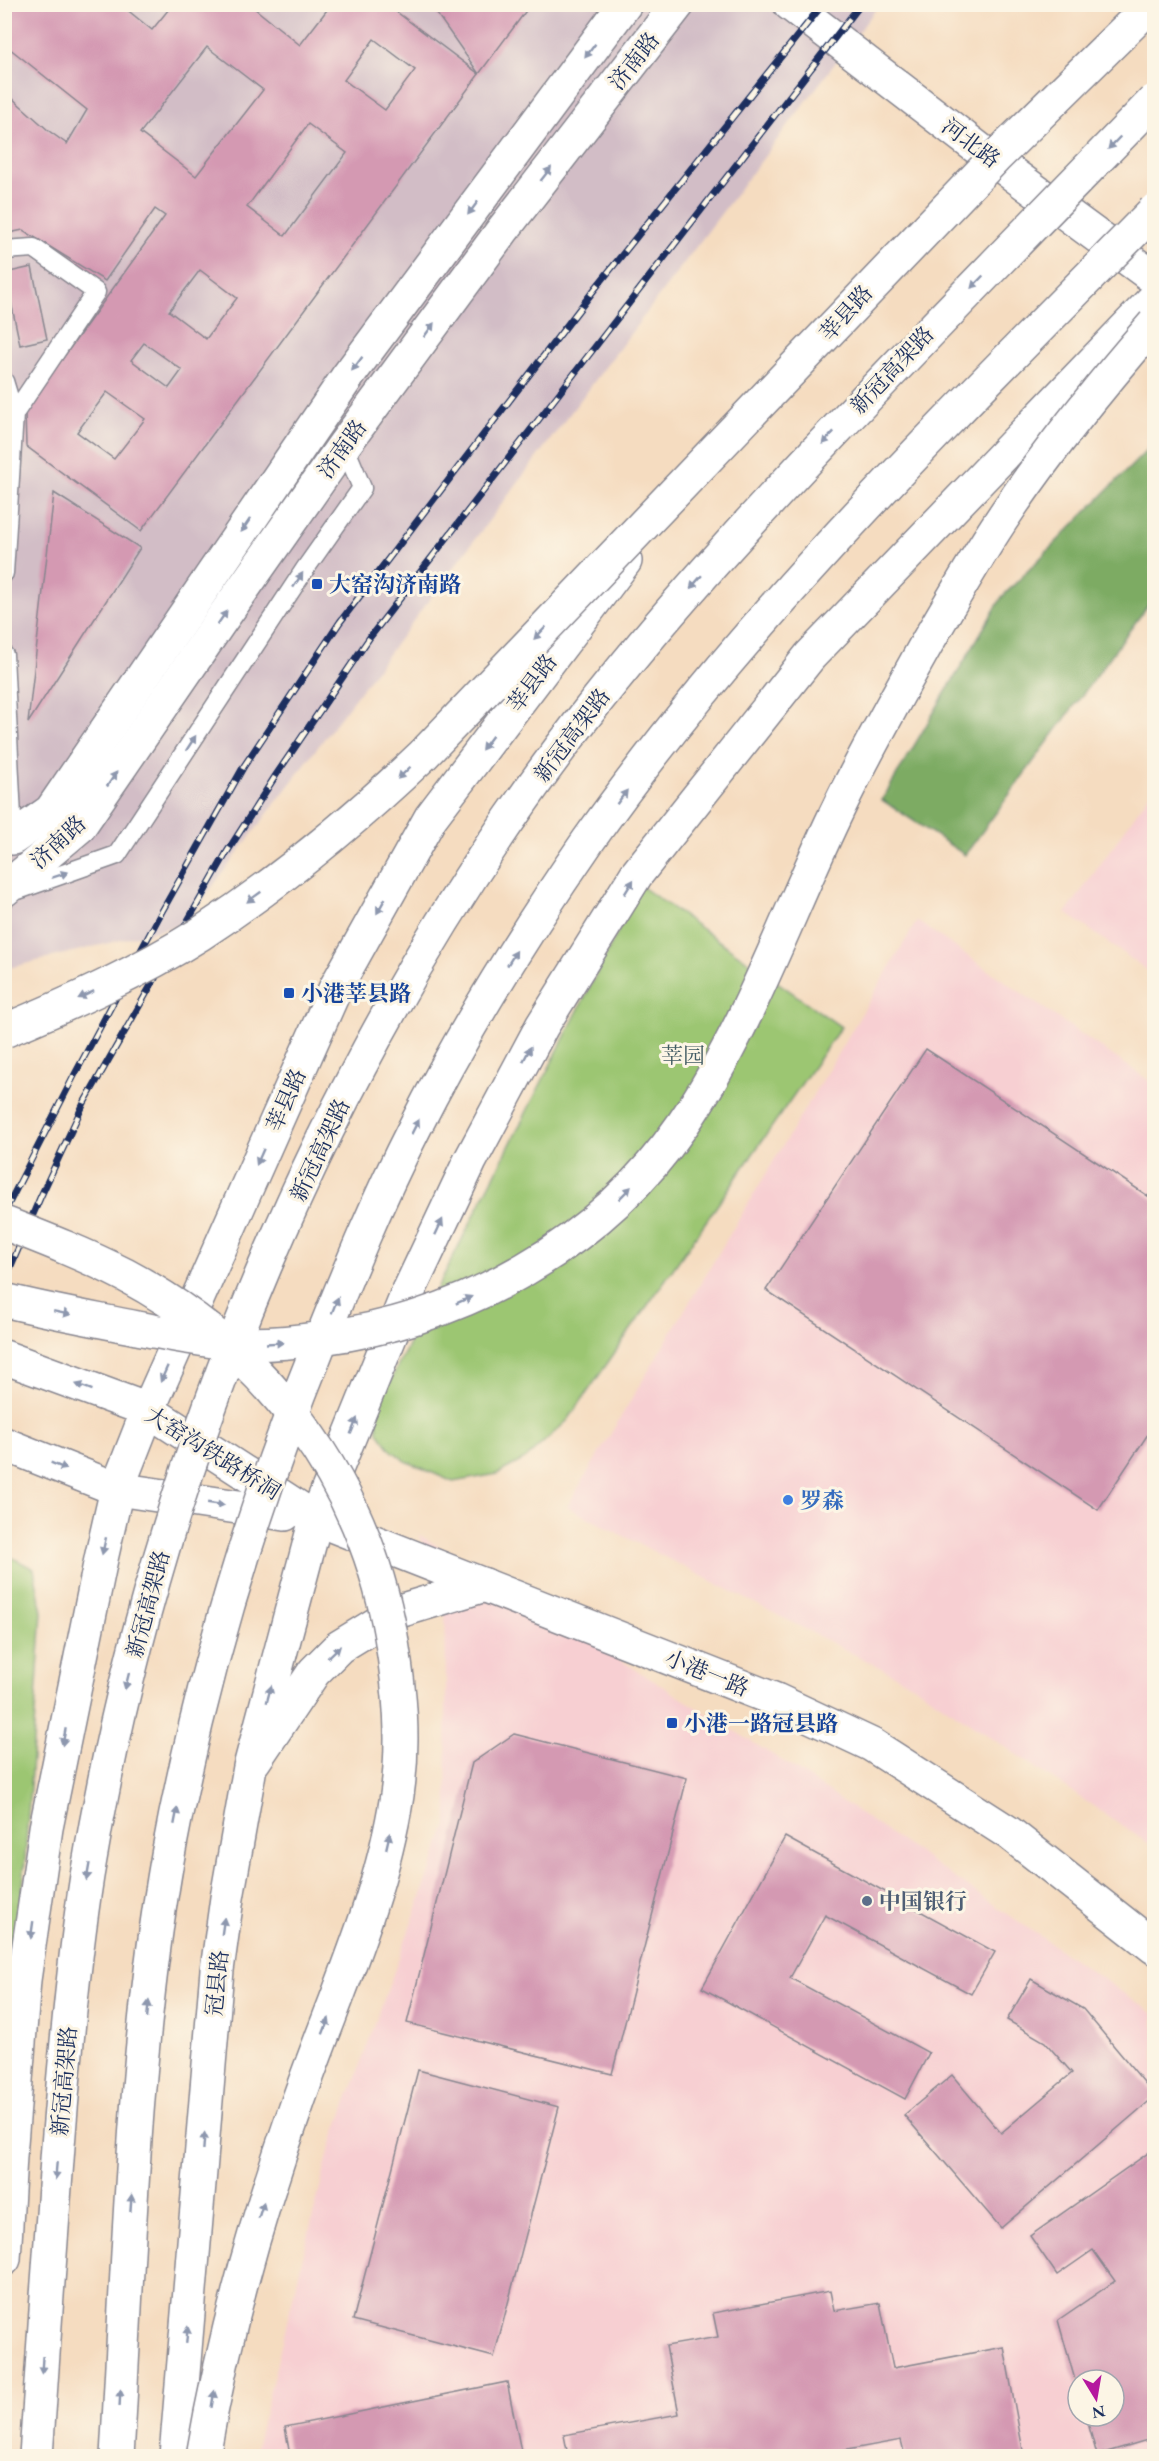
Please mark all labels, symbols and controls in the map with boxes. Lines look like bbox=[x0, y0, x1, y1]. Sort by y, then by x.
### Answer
street label: 济南路 bbox=[602, 26, 666, 96]
one-way arrow bbox=[584, 44, 596, 59]
street label: 河北路 bbox=[936, 112, 1006, 174]
one-way arrow bbox=[1107, 135, 1121, 149]
one-way arrow bbox=[540, 167, 552, 182]
one-way arrow bbox=[467, 199, 479, 215]
one-way arrow bbox=[971, 274, 985, 288]
street label: 莘县路 bbox=[813, 279, 879, 347]
street label: 新冠高架路 bbox=[844, 320, 940, 420]
one-way arrow bbox=[423, 323, 435, 339]
one-way arrow bbox=[351, 357, 363, 372]
street label: 济南路 bbox=[311, 414, 373, 484]
one-way arrow bbox=[821, 431, 835, 446]
one-way arrow bbox=[241, 517, 252, 533]
place label: 大窑沟济南路 bbox=[329, 570, 461, 599]
one-way arrow bbox=[292, 572, 303, 588]
one-way arrow bbox=[690, 574, 703, 589]
marker: 大窑沟济南路 bbox=[310, 577, 324, 591]
one-way arrow bbox=[216, 610, 228, 626]
one-way arrow bbox=[533, 625, 547, 639]
street label: 莘县路 bbox=[501, 648, 563, 718]
street label: 新冠高架路 bbox=[527, 682, 617, 788]
one-way arrow bbox=[481, 734, 493, 750]
one-way arrow bbox=[185, 735, 196, 751]
one-way arrow bbox=[398, 765, 412, 779]
one-way arrow bbox=[106, 771, 117, 787]
one-way arrow bbox=[615, 789, 627, 804]
street label: 济南路 bbox=[24, 809, 92, 875]
one-way arrow bbox=[51, 870, 69, 880]
one-way arrow bbox=[623, 879, 634, 895]
one-way arrow bbox=[246, 891, 262, 903]
one-way arrow bbox=[376, 898, 386, 915]
one-way arrow bbox=[506, 950, 517, 966]
place label: 小港莘县路 bbox=[301, 979, 411, 1008]
marker: 小港莘县路 bbox=[282, 986, 296, 1000]
one-way arrow bbox=[77, 991, 95, 1001]
park label: 莘园 bbox=[661, 1041, 705, 1070]
one-way arrow bbox=[522, 1045, 532, 1062]
street label: 莘县路 bbox=[259, 1064, 313, 1136]
street label: 新冠高架路 bbox=[284, 1094, 356, 1206]
one-way arrow bbox=[410, 1118, 420, 1135]
one-way arrow bbox=[256, 1149, 265, 1166]
one-way arrow bbox=[618, 1187, 632, 1201]
one-way arrow bbox=[434, 1219, 443, 1236]
one-way arrow bbox=[455, 1295, 473, 1305]
one-way arrow bbox=[331, 1296, 340, 1314]
one-way arrow bbox=[52, 1309, 71, 1318]
one-way arrow bbox=[265, 1338, 284, 1347]
one-way arrow bbox=[159, 1365, 169, 1383]
one-way arrow bbox=[75, 1381, 93, 1391]
street label: 大窑沟铁路桥洞 bbox=[140, 1400, 286, 1506]
one-way arrow bbox=[350, 1417, 359, 1435]
one-way arrow bbox=[50, 1461, 68, 1471]
place label: 罗森 bbox=[800, 1486, 844, 1515]
marker: 罗森 bbox=[781, 1493, 795, 1507]
one-way arrow bbox=[207, 1500, 226, 1509]
one-way arrow bbox=[98, 1537, 108, 1556]
street label: 新冠高架路 bbox=[120, 1547, 176, 1661]
street label: 小港一路 bbox=[661, 1643, 753, 1703]
one-way arrow bbox=[326, 1646, 340, 1660]
one-way arrow bbox=[121, 1672, 131, 1691]
one-way arrow bbox=[265, 1685, 275, 1703]
place label: 小港一路冠县路 bbox=[684, 1709, 838, 1738]
marker: 小港一路冠县路 bbox=[665, 1716, 679, 1730]
one-way arrow bbox=[59, 1728, 68, 1747]
one-way arrow bbox=[172, 1807, 181, 1826]
one-way arrow bbox=[383, 1832, 393, 1851]
one-way arrow bbox=[83, 1863, 92, 1882]
place label: 中国银行 bbox=[879, 1887, 967, 1916]
marker: 中国银行 bbox=[860, 1894, 874, 1908]
one-way arrow bbox=[219, 1917, 228, 1936]
one-way arrow bbox=[27, 1920, 36, 1939]
street label: 冠县路 bbox=[199, 1949, 235, 2017]
one-way arrow bbox=[143, 2000, 152, 2019]
one-way arrow bbox=[322, 2017, 331, 2035]
street label: 新冠高架路 bbox=[45, 2025, 83, 2137]
one-way arrow bbox=[199, 2132, 209, 2151]
one-way arrow bbox=[51, 2161, 61, 2180]
one-way arrow bbox=[126, 2194, 136, 2213]
one-way arrow bbox=[257, 2201, 266, 2219]
one-way arrow bbox=[182, 2326, 192, 2345]
one-way arrow bbox=[37, 2356, 46, 2375]
north arrow bbox=[1066, 2368, 1126, 2428]
one-way arrow bbox=[116, 2389, 125, 2408]
one-way arrow bbox=[209, 2389, 218, 2408]
text: N bbox=[1090, 2401, 1107, 2424]

